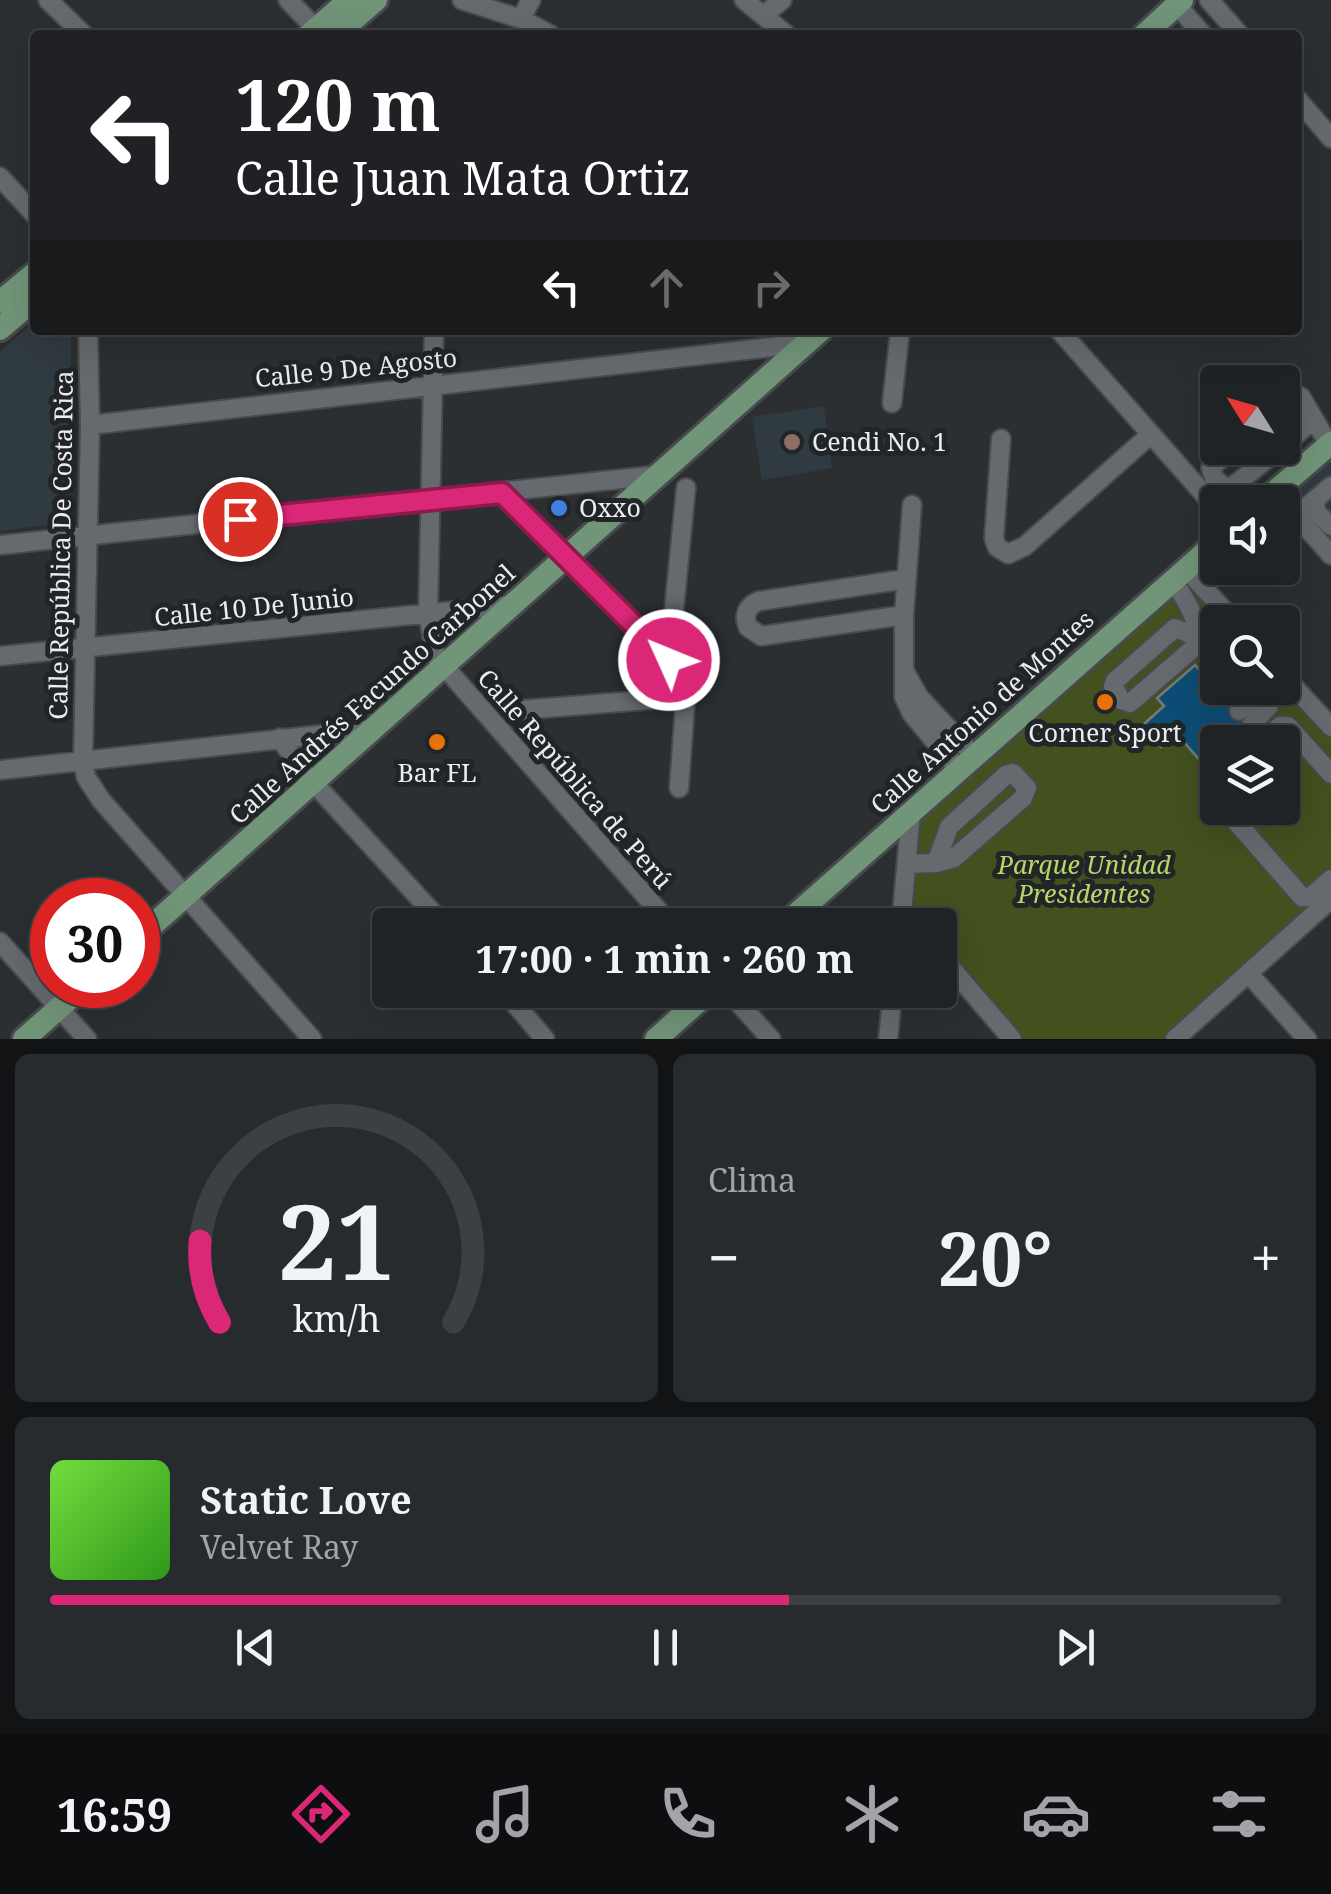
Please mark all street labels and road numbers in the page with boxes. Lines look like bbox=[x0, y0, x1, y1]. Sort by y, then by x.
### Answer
street label: Calle 9 De Agosto bbox=[253, 339, 459, 395]
street label: Calle República De Costa Rica bbox=[40, 370, 80, 720]
street label: Calle Andrés Facundo Carbonel bbox=[221, 556, 522, 831]
street label: Calle 10 De Junio bbox=[152, 579, 355, 633]
street label: Calle Antonio de Montes bbox=[862, 602, 1100, 821]
street label: Calle República de Perú bbox=[471, 661, 681, 896]

